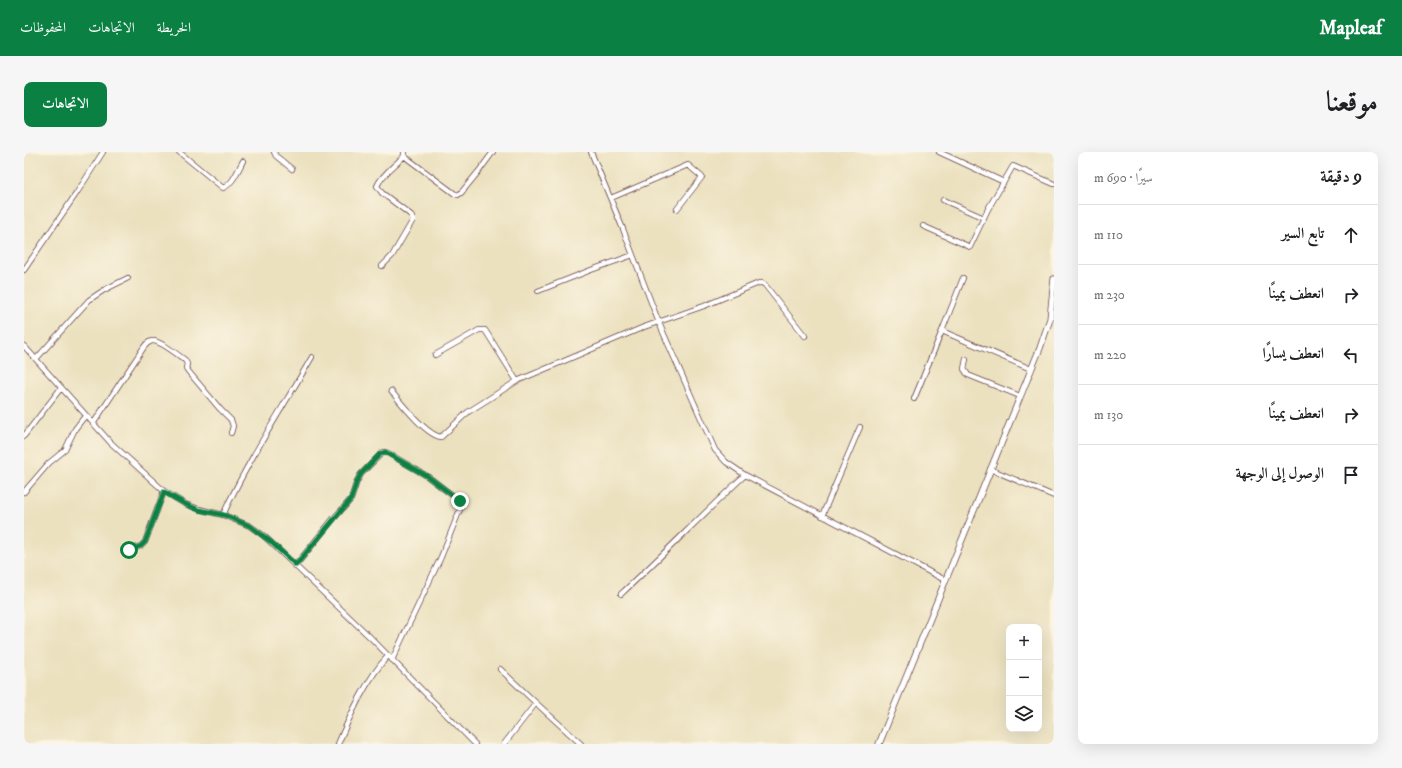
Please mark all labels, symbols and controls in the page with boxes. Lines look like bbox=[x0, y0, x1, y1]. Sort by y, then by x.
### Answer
text: Mapleaf bbox=[1319, 17, 1382, 40]
text: المحفوظات bbox=[20, 19, 66, 37]
text: الاتجاهات bbox=[88, 19, 135, 37]
text: الخريطة bbox=[157, 19, 191, 37]
button: الاتجاهات bbox=[24, 82, 107, 127]
text: موقعنا bbox=[1326, 85, 1378, 120]
text: 9 دقيقة bbox=[1320, 166, 1362, 188]
text: سيرًا · 690 m bbox=[1094, 170, 1153, 186]
text: تابع السير bbox=[1282, 224, 1324, 243]
icon: ahead bbox=[1340, 224, 1362, 246]
text: 110 m bbox=[1094, 227, 1123, 243]
text: انعطف يمينًا bbox=[1269, 284, 1324, 303]
icon: right bbox=[1340, 284, 1362, 306]
text: 230 m bbox=[1094, 287, 1125, 303]
text: انعطف يسارًا bbox=[1263, 344, 1324, 363]
icon: left bbox=[1340, 344, 1362, 366]
text: 220 m bbox=[1094, 347, 1126, 363]
text: انعطف يمينًا bbox=[1269, 404, 1324, 423]
icon: right bbox=[1340, 404, 1362, 426]
text: 130 m bbox=[1094, 407, 1123, 423]
text: الوصول إلى الوجهة bbox=[1235, 464, 1324, 483]
icon: arrive bbox=[1340, 464, 1362, 486]
route end bbox=[451, 492, 469, 510]
route start bbox=[120, 541, 138, 559]
map controls bbox=[1006, 624, 1042, 732]
button: + bbox=[1006, 624, 1042, 660]
button: − bbox=[1006, 660, 1042, 696]
button: layers bbox=[1006, 696, 1042, 732]

